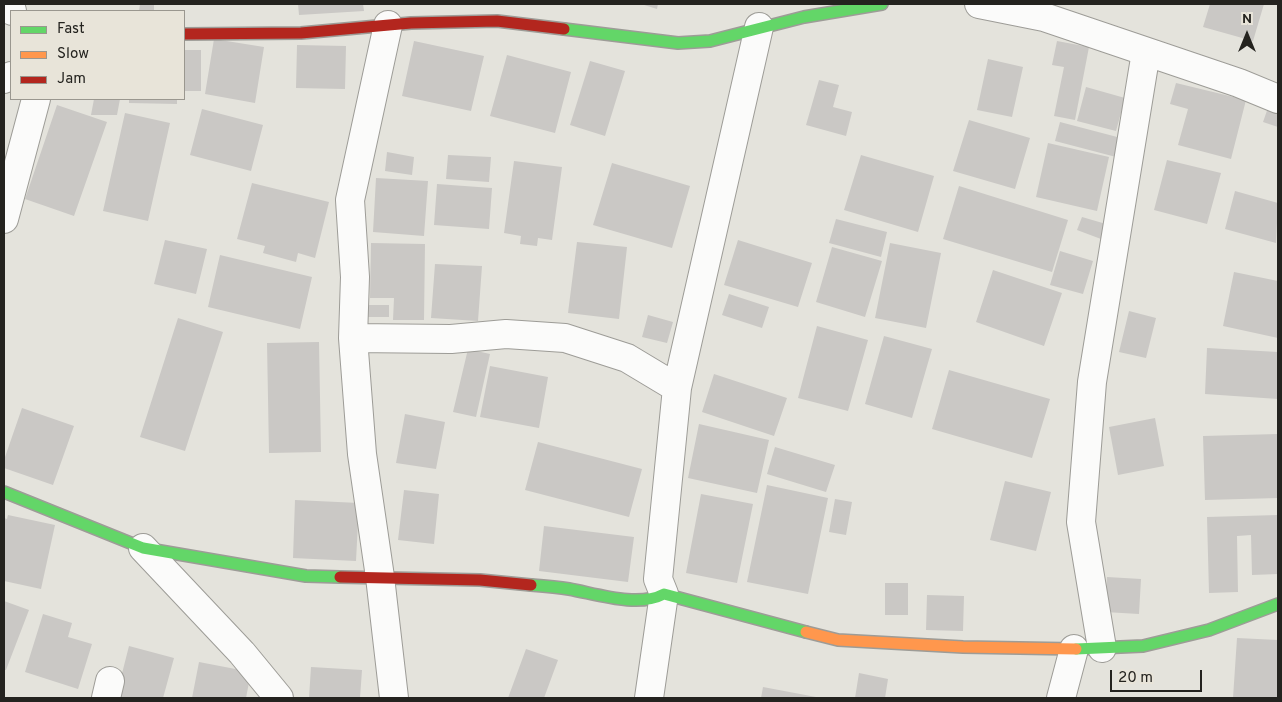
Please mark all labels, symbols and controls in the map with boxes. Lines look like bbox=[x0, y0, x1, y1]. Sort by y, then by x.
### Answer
legend bbox=[10, 10, 185, 100]
north arrow bbox=[1222, 10, 1272, 60]
text: N bbox=[1242, 11, 1252, 28]
text: Fast bbox=[57, 20, 85, 39]
text: Slow bbox=[57, 45, 89, 64]
text: Jam bbox=[57, 70, 86, 89]
scale bar bbox=[1112, 660, 1204, 692]
text: 20 m bbox=[1118, 669, 1153, 688]

